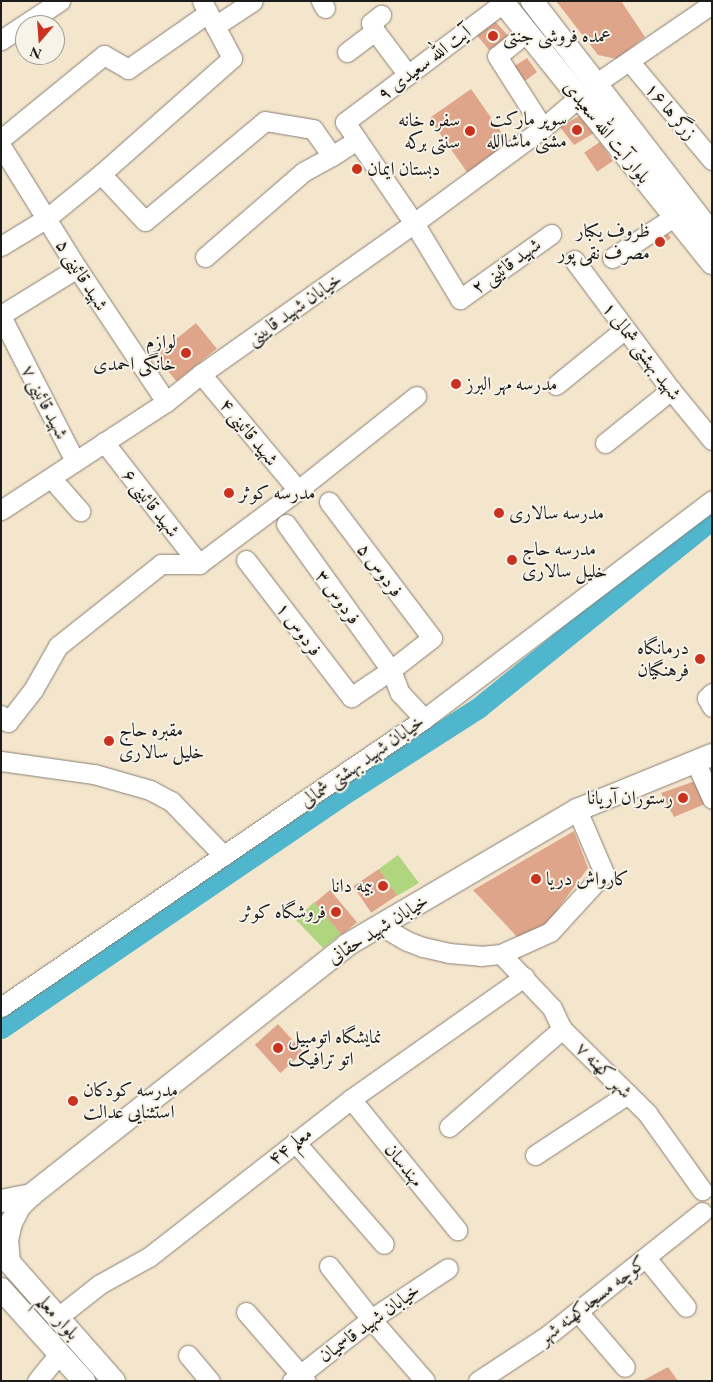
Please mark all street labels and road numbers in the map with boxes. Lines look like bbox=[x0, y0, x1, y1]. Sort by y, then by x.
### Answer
street label: آیت الله سعیدی ۹ bbox=[373, 21, 475, 105]
street label: بلوار آیت الله سعیدی bbox=[559, 76, 655, 188]
street label: زرگر ها ۱۶ bbox=[640, 77, 702, 145]
street label: شهید قائینی ۲ bbox=[467, 233, 545, 299]
street label: شهید قائینی ۵ bbox=[51, 235, 113, 315]
street label: خیابان شهید قایینی bbox=[242, 268, 346, 350]
street label: شهید بهشتی شمالی ۱ bbox=[598, 297, 686, 405]
street label: شهید قائینی ۷ bbox=[17, 361, 73, 443]
street label: شهید قائینی ۴ bbox=[215, 394, 283, 470]
street label: شهید قائینی ۶ bbox=[117, 464, 185, 542]
street label: فردوس ۵ bbox=[352, 538, 408, 602]
street label: فردوس ۳ bbox=[311, 565, 365, 629]
street label: فردوس ۱ bbox=[271, 597, 327, 661]
street label: خیابان شهید بهشتی شمالی bbox=[295, 710, 429, 812]
street label: خیابان شهید حقانی bbox=[323, 889, 433, 969]
street label: شهر کهنه ۷ bbox=[571, 1037, 637, 1103]
street label: معلم ۴۴ bbox=[263, 1122, 317, 1170]
street label: مهندسان bbox=[380, 1139, 428, 1191]
street label: کوچه مسجدکهنه شهر bbox=[533, 1251, 651, 1349]
street label: خیابان شهید قاسمیان bbox=[314, 1279, 424, 1367]
street label: بلوار معلم bbox=[32, 1289, 84, 1345]

